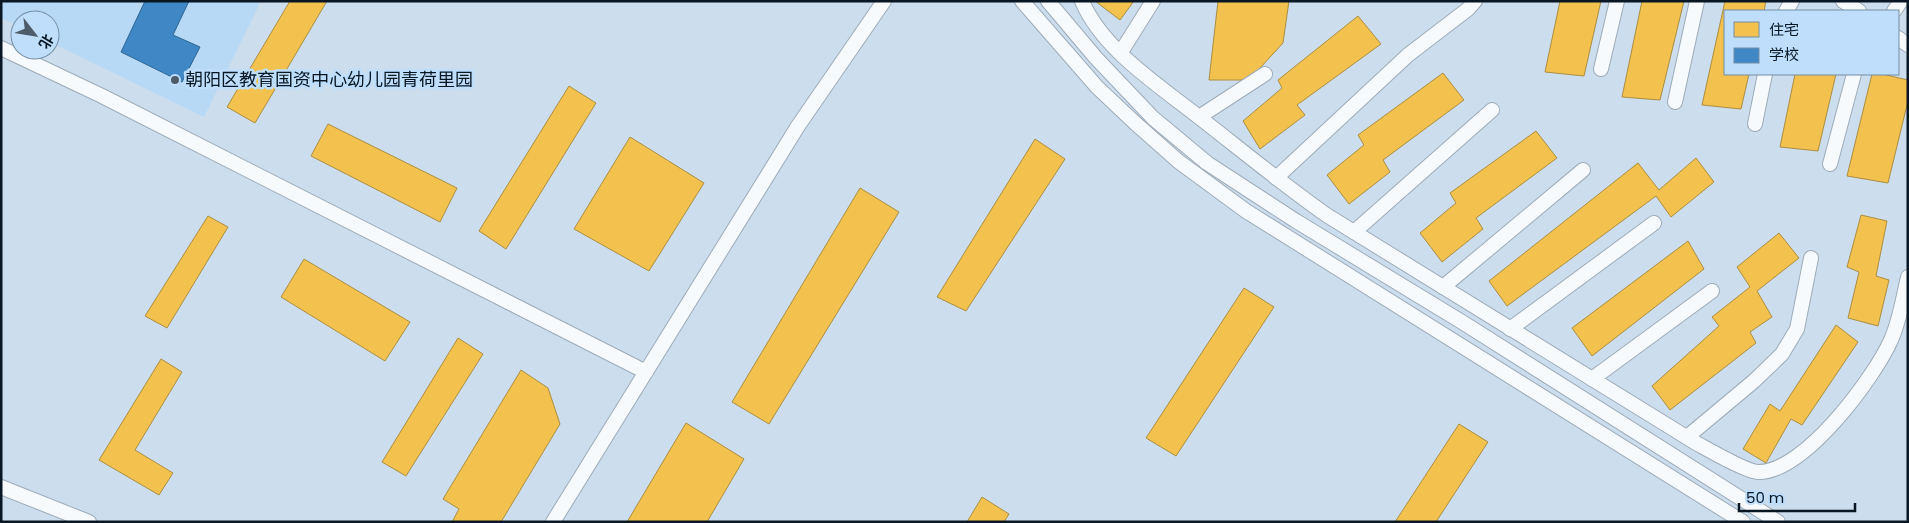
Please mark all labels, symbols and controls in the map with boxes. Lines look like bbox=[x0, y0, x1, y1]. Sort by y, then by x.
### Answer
north arrow bbox=[10, 10, 60, 60]
legend bbox=[1724, 10, 1899, 75]
text: 住宅 bbox=[1769, 19, 1799, 40]
text: 北 bbox=[34, 31, 58, 53]
text: 学校 bbox=[1769, 44, 1799, 65]
place label: 朝阳区教育国资中心幼儿园青荷里园 bbox=[185, 67, 473, 92]
marker: 朝阳区教育国资中心幼儿园青荷里园 bbox=[169, 74, 181, 86]
scale bar bbox=[1739, 480, 1855, 512]
text: 50 m bbox=[1746, 487, 1784, 508]

